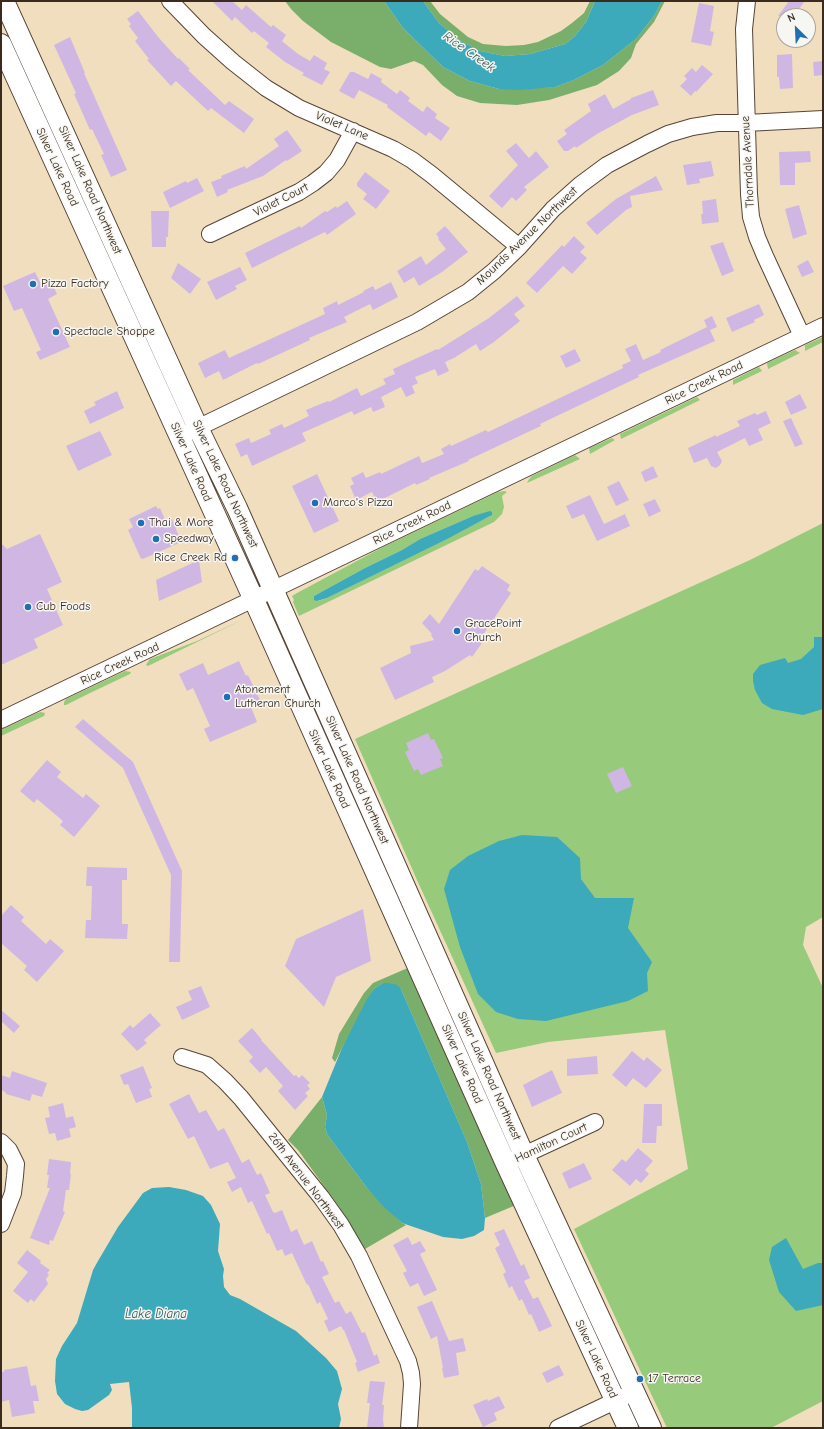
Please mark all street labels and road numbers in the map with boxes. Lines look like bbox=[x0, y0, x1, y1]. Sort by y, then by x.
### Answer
street label: Violet Lane bbox=[313, 108, 371, 144]
street label: Thorndale Avenue bbox=[738, 116, 758, 208]
street label: Silver Lake Road Northwest bbox=[55, 123, 125, 257]
street label: Silver Lake Road bbox=[33, 125, 81, 209]
street label: Violet Court bbox=[251, 180, 311, 220]
street label: Mounds Avenue Northwest bbox=[473, 184, 581, 288]
street label: Rice Creek Road bbox=[662, 358, 746, 408]
street label: Silver Lake Road Northwest bbox=[189, 418, 261, 550]
street label: Silver Lake Road bbox=[167, 420, 215, 504]
street label: Rice Creek Road bbox=[370, 498, 454, 548]
street label: Rice Creek Road bbox=[78, 639, 162, 689]
street label: Silver Lake Road Northwest bbox=[322, 713, 392, 847]
street label: Silver Lake Road bbox=[305, 727, 353, 811]
street label: Silver Lake Road Northwest bbox=[454, 1009, 524, 1143]
street label: Silver Lake Road bbox=[438, 1022, 486, 1106]
street label: Hamilton Court bbox=[512, 1120, 590, 1166]
street label: 26th Avenue Northwest bbox=[265, 1130, 347, 1232]
street label: Silver Lake Road bbox=[572, 1317, 620, 1401]

